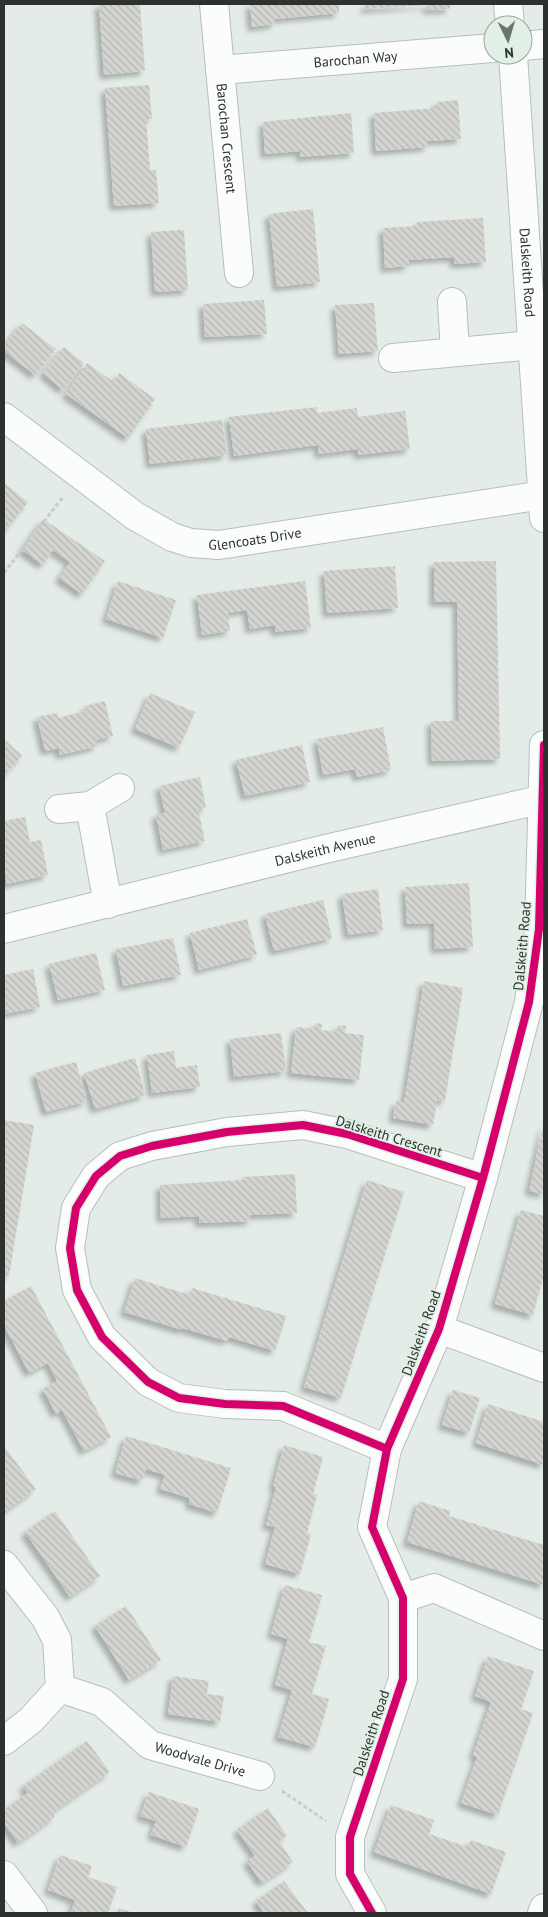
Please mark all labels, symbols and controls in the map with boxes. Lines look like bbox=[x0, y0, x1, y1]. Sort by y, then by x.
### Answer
north arrow bbox=[483, 15, 533, 65]
text: N bbox=[504, 44, 515, 62]
street label: Barochan Way bbox=[313, 47, 399, 71]
street label: Barochan Crescent bbox=[212, 82, 241, 195]
street label: Dalskeith Road bbox=[516, 227, 540, 318]
street label: Glencoats Drive bbox=[208, 523, 303, 554]
street label: Dalskeith Avenue bbox=[273, 829, 377, 870]
street label: Dalskeith Road bbox=[509, 901, 535, 991]
street label: Dalskeith Crescent bbox=[333, 1111, 445, 1161]
street label: Dalskeith Road bbox=[397, 1288, 445, 1378]
street label: Dalskeith Road bbox=[349, 1688, 393, 1778]
street label: Woodvale Drive bbox=[153, 1738, 248, 1780]

